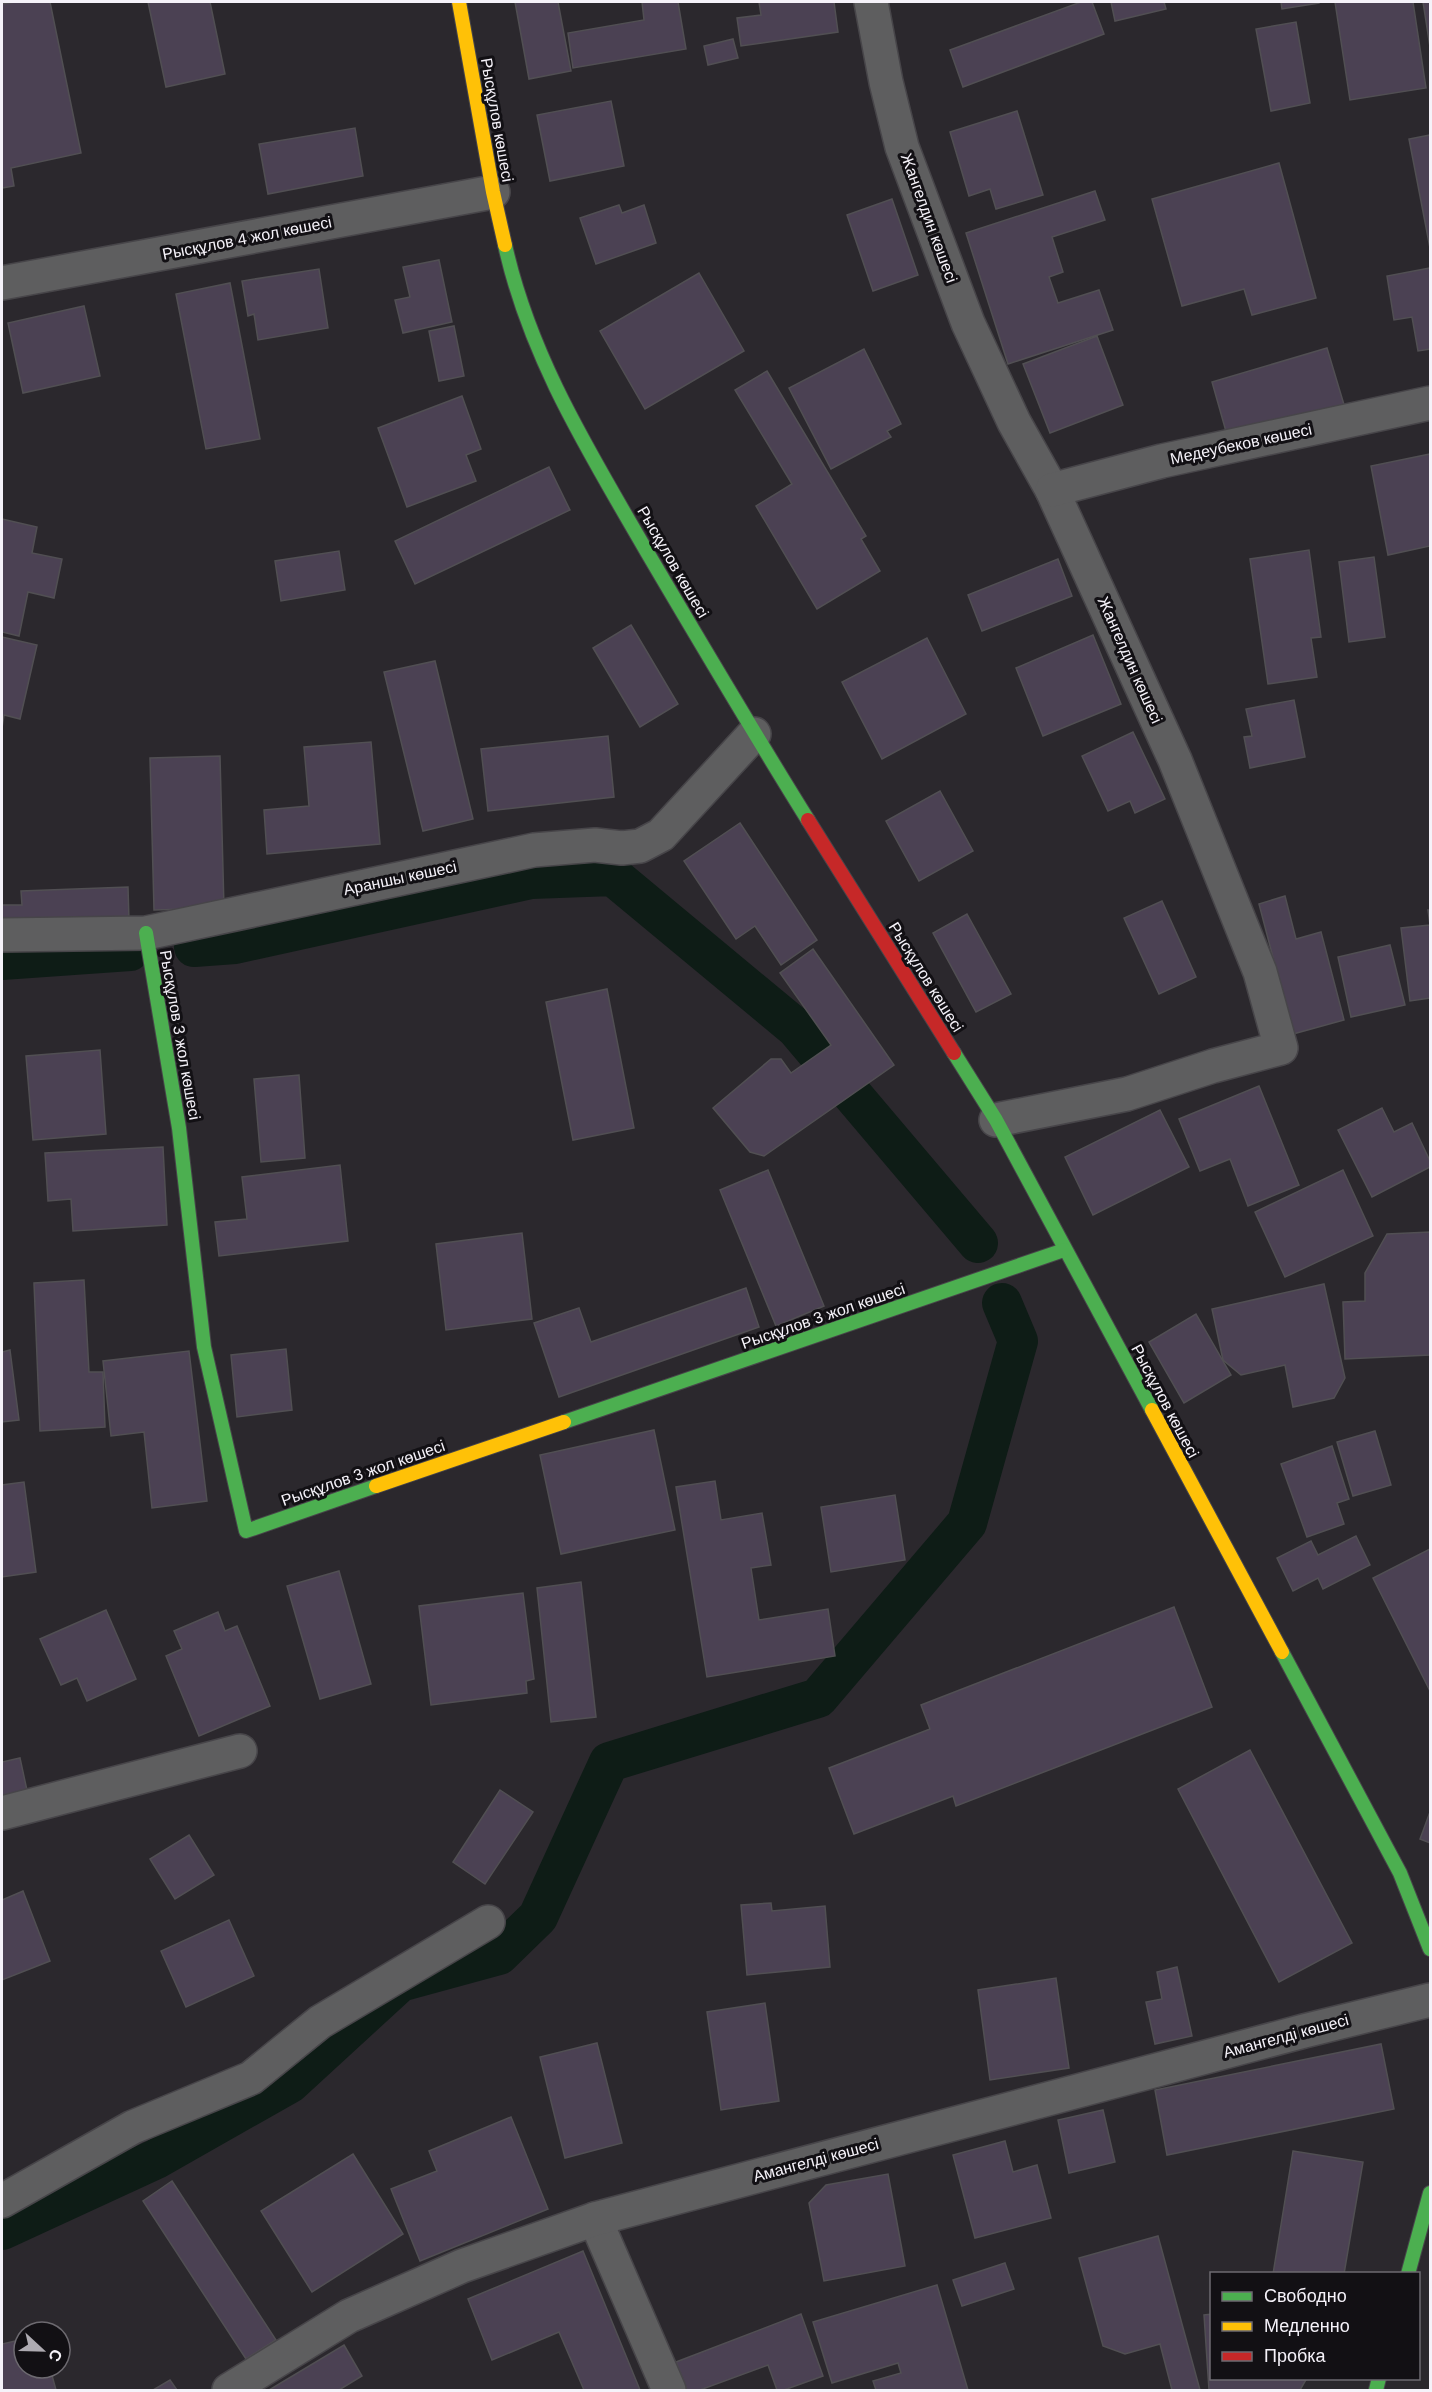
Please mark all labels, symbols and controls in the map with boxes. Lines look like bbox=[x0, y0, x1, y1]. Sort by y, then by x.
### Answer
street label: Рысқұлов көшесі bbox=[478, 57, 516, 183]
street label: Жангелдин көшесі bbox=[898, 151, 960, 285]
street label: Рысқұлов 4 жол көшесі bbox=[161, 213, 333, 263]
street label: Медеубеков көшесі bbox=[1169, 421, 1313, 467]
street label: Рысқұлов көшесі bbox=[634, 503, 712, 621]
street label: Жангелдин көшесі bbox=[1094, 594, 1166, 726]
street label: Араншы көшесі bbox=[342, 858, 458, 898]
street label: Рысқұлов көшесі bbox=[885, 919, 967, 1035]
street label: Рысқұлов 3 жол көшесі bbox=[157, 949, 203, 1121]
street label: Рысқұлов 3 жол көшесі bbox=[739, 1280, 907, 1352]
street label: Рысқұлов көшесі bbox=[1128, 1342, 1202, 1460]
street label: Рысқұлов 3 жол көшесі bbox=[279, 1437, 447, 1509]
street label: Амангелді көшесі bbox=[1221, 2011, 1351, 2061]
street label: Амангелді көшесі bbox=[751, 2135, 881, 2185]
legend bbox=[1210, 2272, 1420, 2380]
text: Свободно bbox=[1264, 2286, 1347, 2306]
text: Медленно bbox=[1264, 2316, 1350, 2336]
north arrow bbox=[12, 2320, 72, 2380]
text: Пробка bbox=[1264, 2346, 1327, 2366]
text: С bbox=[45, 2347, 65, 2364]

